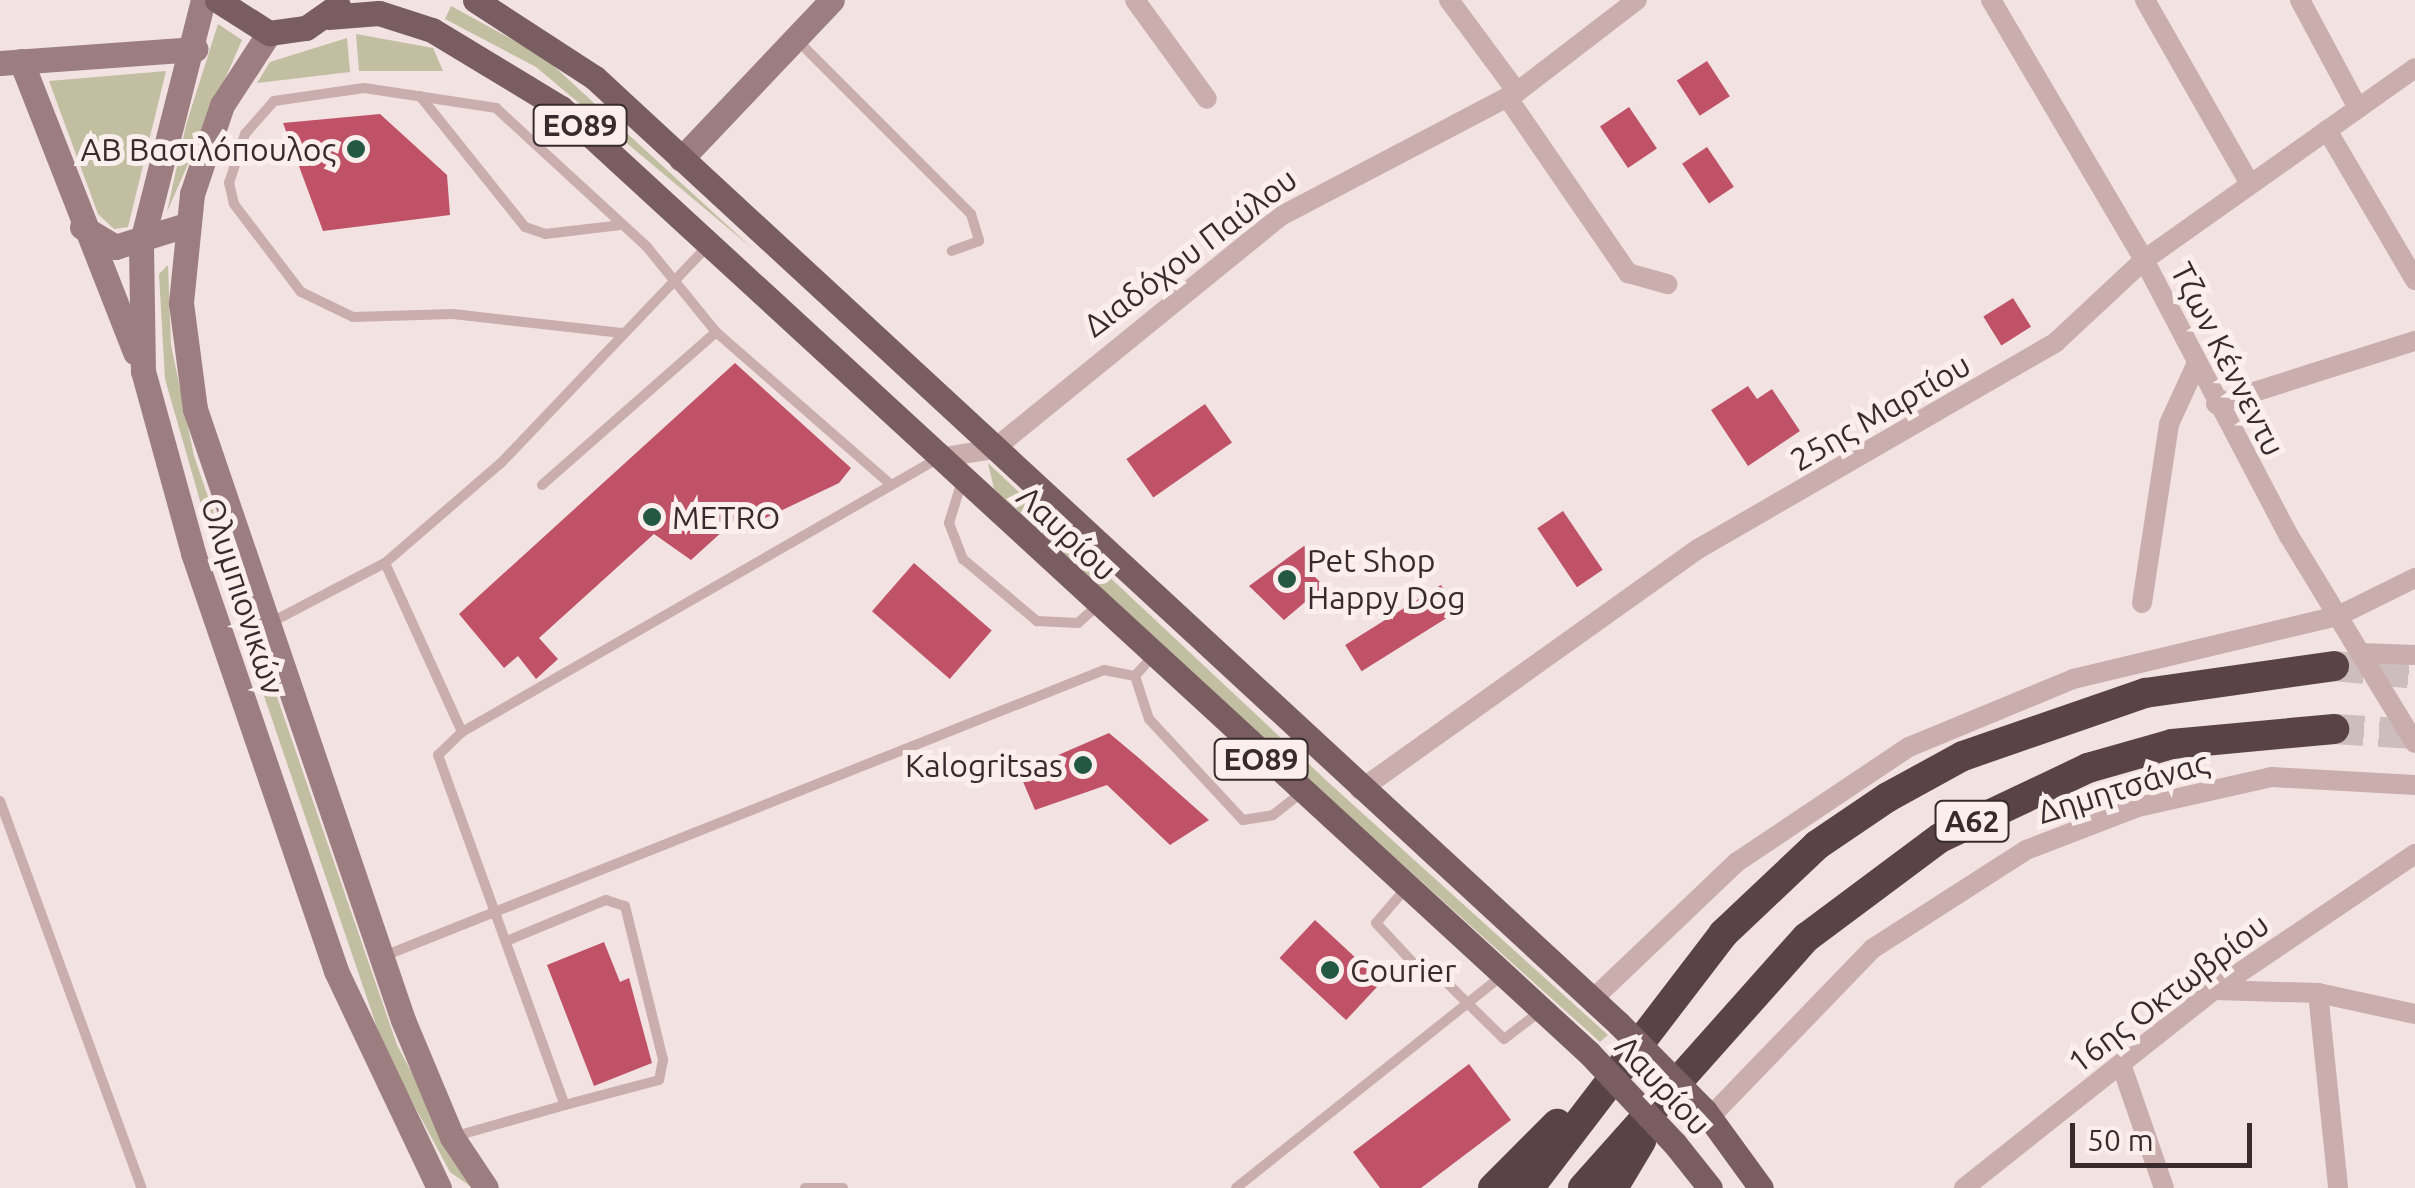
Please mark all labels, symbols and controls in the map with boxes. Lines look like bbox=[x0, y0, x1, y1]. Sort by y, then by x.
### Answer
road number: ΕΟ89 bbox=[532, 100, 628, 150]
place label: ΑΒ Βασιλόπουλος bbox=[81, 130, 336, 168]
marker: ΑΒ Βασιλόπουλος bbox=[345, 138, 367, 160]
street label: Διαδόχου Παύλου bbox=[1076, 159, 1304, 345]
street label: Τζων Κέννεντυ bbox=[2163, 256, 2293, 462]
street label: 25ης Μαρτίου bbox=[1783, 345, 1977, 479]
street label: Λαυρίου bbox=[1009, 477, 1125, 589]
street label: Ολυμπιονικών bbox=[193, 493, 293, 699]
place label: METRO bbox=[672, 498, 780, 536]
marker: METRO bbox=[641, 506, 663, 528]
place label: Pet Shop Happy Dog bbox=[1307, 542, 1466, 617]
marker: Pet Shop Happy Dog bbox=[1276, 568, 1298, 590]
road number: ΕΟ89 bbox=[1214, 734, 1308, 784]
street label: Δημητσάνας bbox=[2033, 743, 2213, 831]
place label: Kalogritsas bbox=[905, 746, 1063, 784]
marker: Kalogritsas bbox=[1072, 754, 1094, 776]
road number: Α62 bbox=[1934, 796, 2010, 846]
street label: 16ης Οκτωβρίου bbox=[2060, 905, 2276, 1081]
place label: Courier bbox=[1350, 951, 1456, 989]
marker: Courier bbox=[1319, 959, 1341, 981]
street label: Λαυρίου bbox=[1607, 1027, 1719, 1143]
scale bar bbox=[2075, 1103, 2258, 1165]
text: 50 m bbox=[2087, 1123, 2154, 1157]

